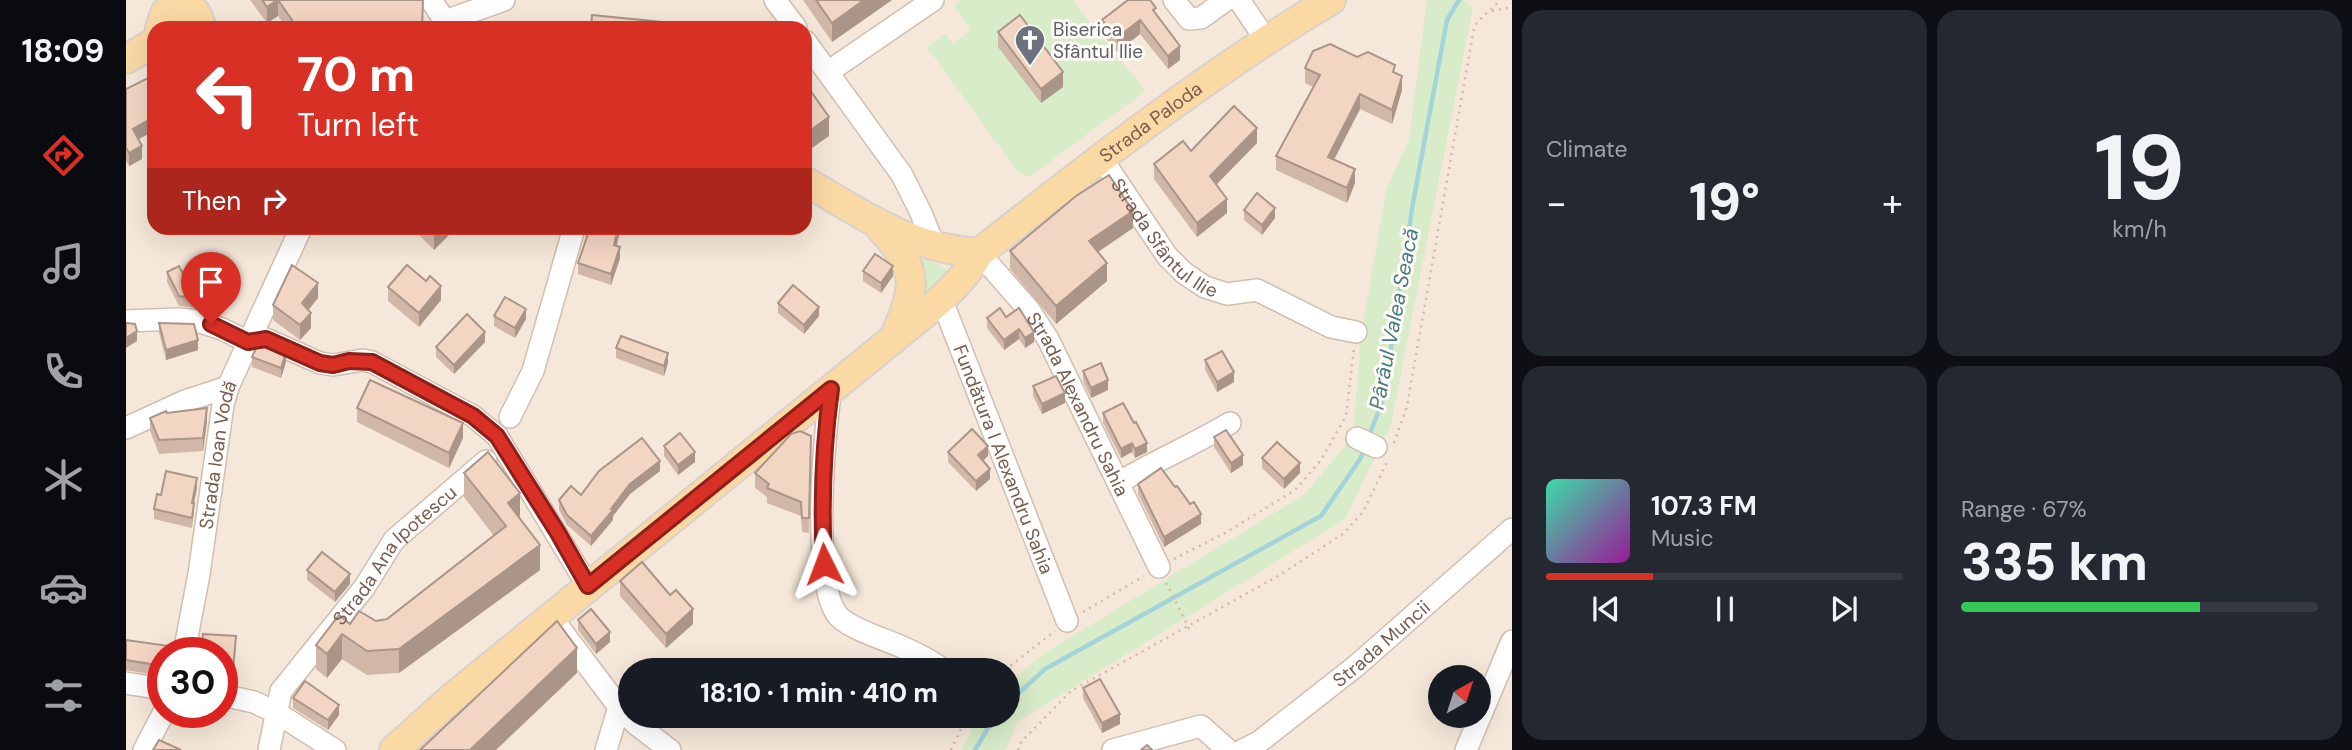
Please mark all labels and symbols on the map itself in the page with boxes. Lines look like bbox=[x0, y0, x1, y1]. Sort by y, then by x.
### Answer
place label: Biserica Sfântul Ilie bbox=[1053, 17, 1143, 64]
church icon: Biserica Sfântul Ilie bbox=[1013, 23, 1047, 67]
street label: Strada Paloda bbox=[1094, 76, 1207, 168]
street label: Strada Sfântul Ilie bbox=[1106, 173, 1221, 303]
water label: Pârâul Valea Seacă bbox=[1363, 226, 1425, 412]
pin bbox=[181, 252, 241, 324]
street label: Strada Alexandru Sahia bbox=[1021, 307, 1135, 500]
street label: Fundătura I Alexandru Sahia bbox=[948, 341, 1060, 577]
street label: Strada Ioan Vodă bbox=[193, 376, 242, 531]
street label: Strada Ana Ipotescu bbox=[327, 480, 462, 630]
position arrow bbox=[787, 527, 861, 601]
street label: Strada Muncii bbox=[1327, 594, 1435, 692]
speed limit sign: 30 bbox=[147, 637, 238, 728]
north arrow bbox=[1428, 665, 1491, 728]

